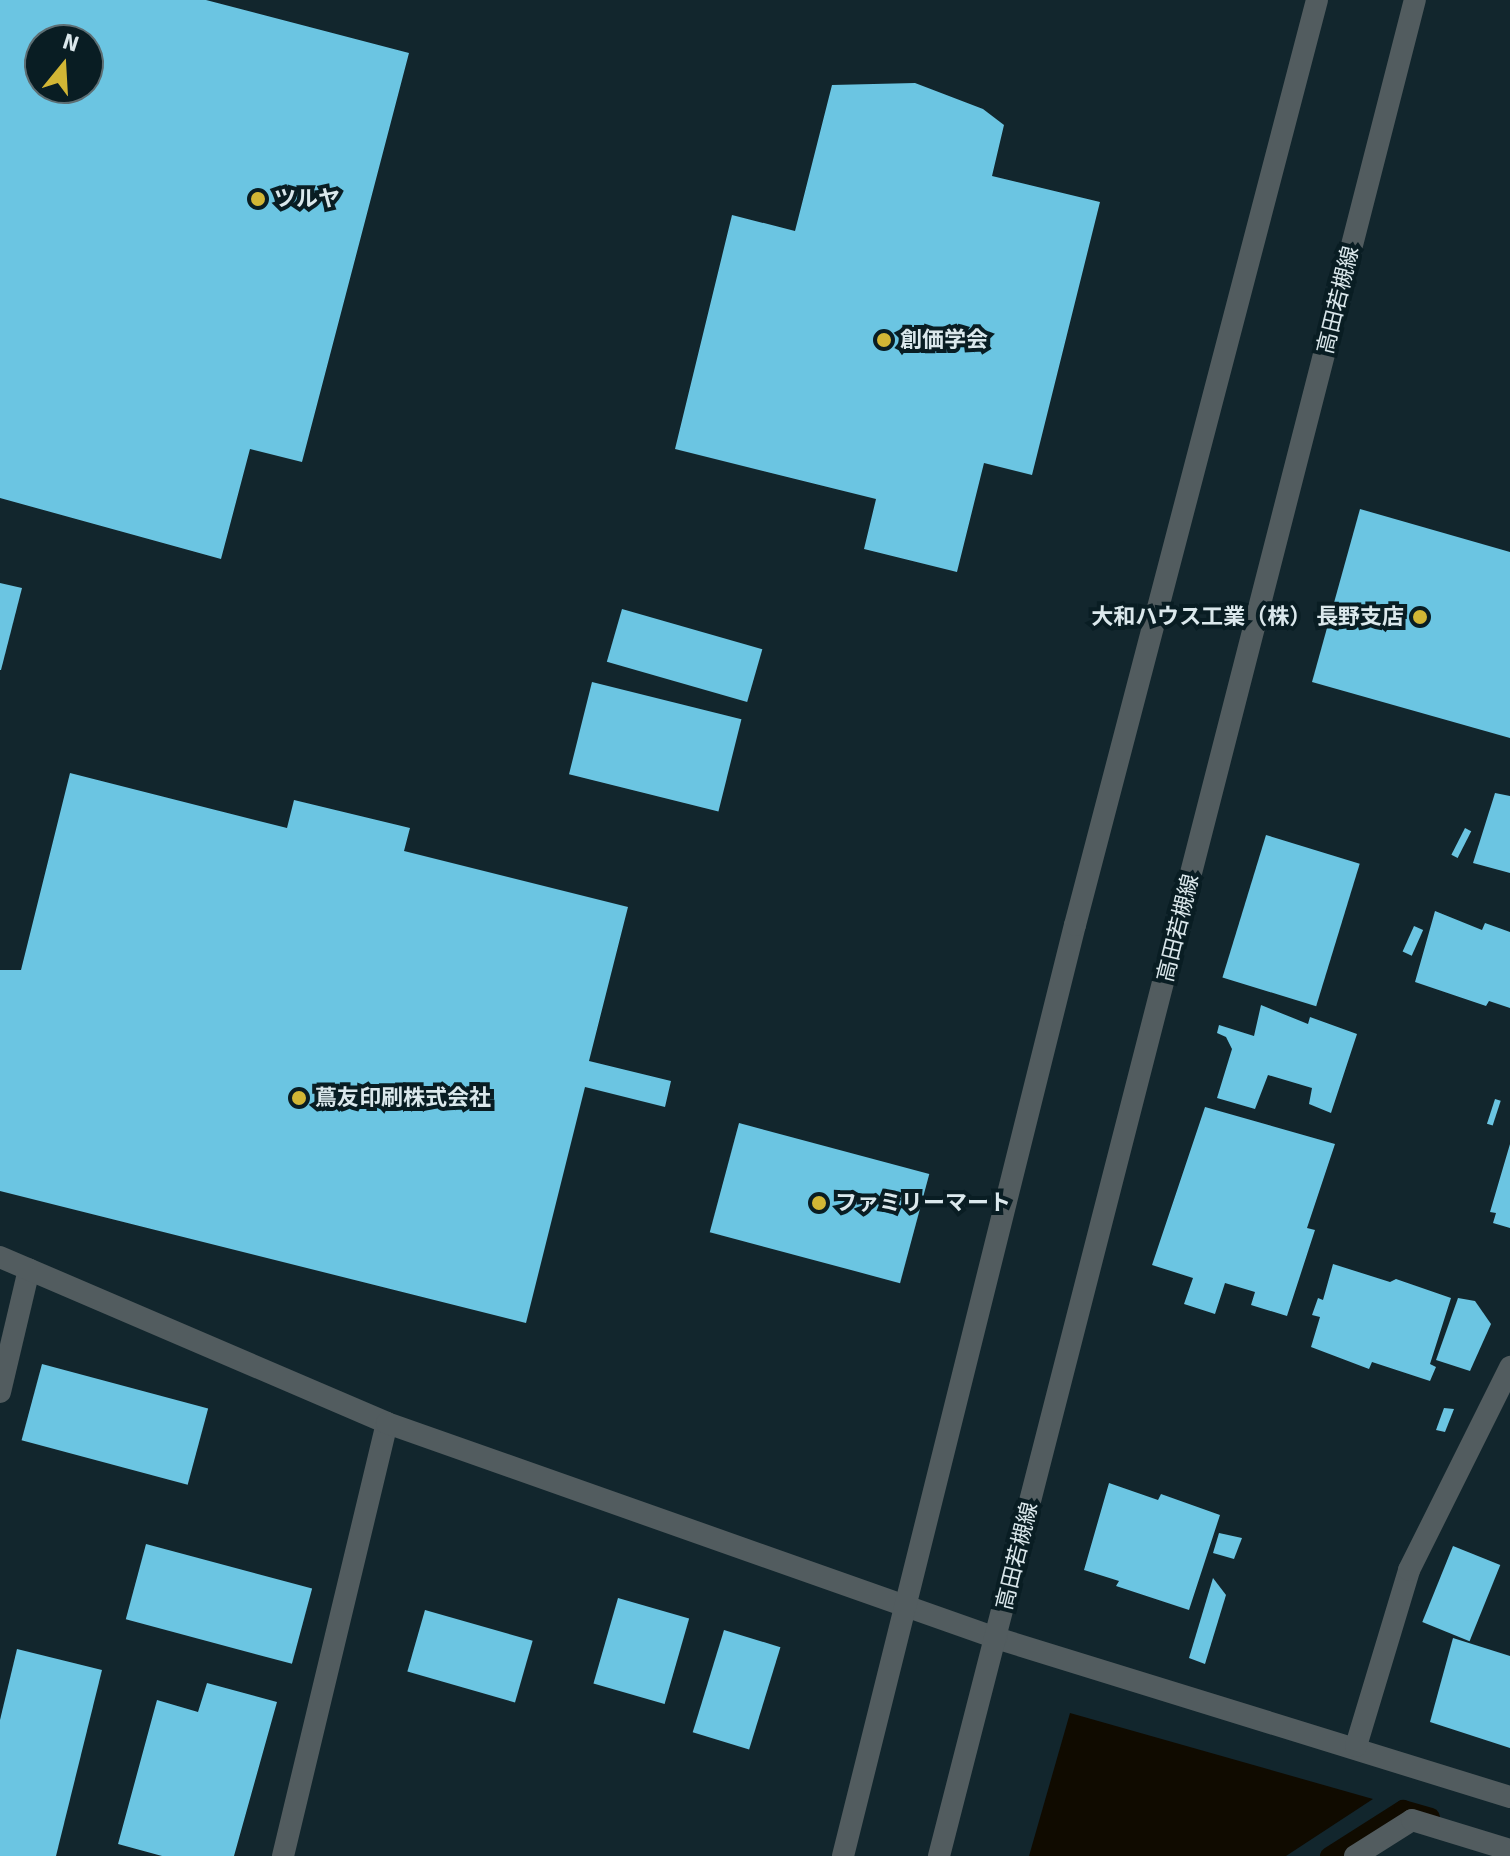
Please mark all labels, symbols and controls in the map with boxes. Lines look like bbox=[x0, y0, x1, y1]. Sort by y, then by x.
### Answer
north arrow bbox=[24, 24, 104, 104]
text: N bbox=[59, 27, 82, 58]
place label: ツルヤ bbox=[274, 186, 340, 212]
marker: ツルヤ bbox=[249, 190, 267, 208]
street label: 高田若槻線 bbox=[1312, 243, 1364, 357]
place label: 創価学会 bbox=[900, 327, 988, 353]
marker: 創価学会 bbox=[875, 331, 893, 349]
place label: 大和ハウス工業（株） 長野支店 bbox=[1091, 604, 1404, 630]
marker: 大和ハウス工業（株） 長野支店 bbox=[1411, 608, 1429, 626]
street label: 高田若槻線 bbox=[1152, 871, 1204, 985]
place label: 蔦友印刷株式会社 bbox=[315, 1085, 491, 1111]
marker: 蔦友印刷株式会社 bbox=[290, 1089, 308, 1107]
place label: ファミリーマート bbox=[835, 1190, 1011, 1216]
marker: ファミリーマート bbox=[810, 1194, 828, 1212]
street label: 高田若槻線 bbox=[991, 1499, 1043, 1613]

